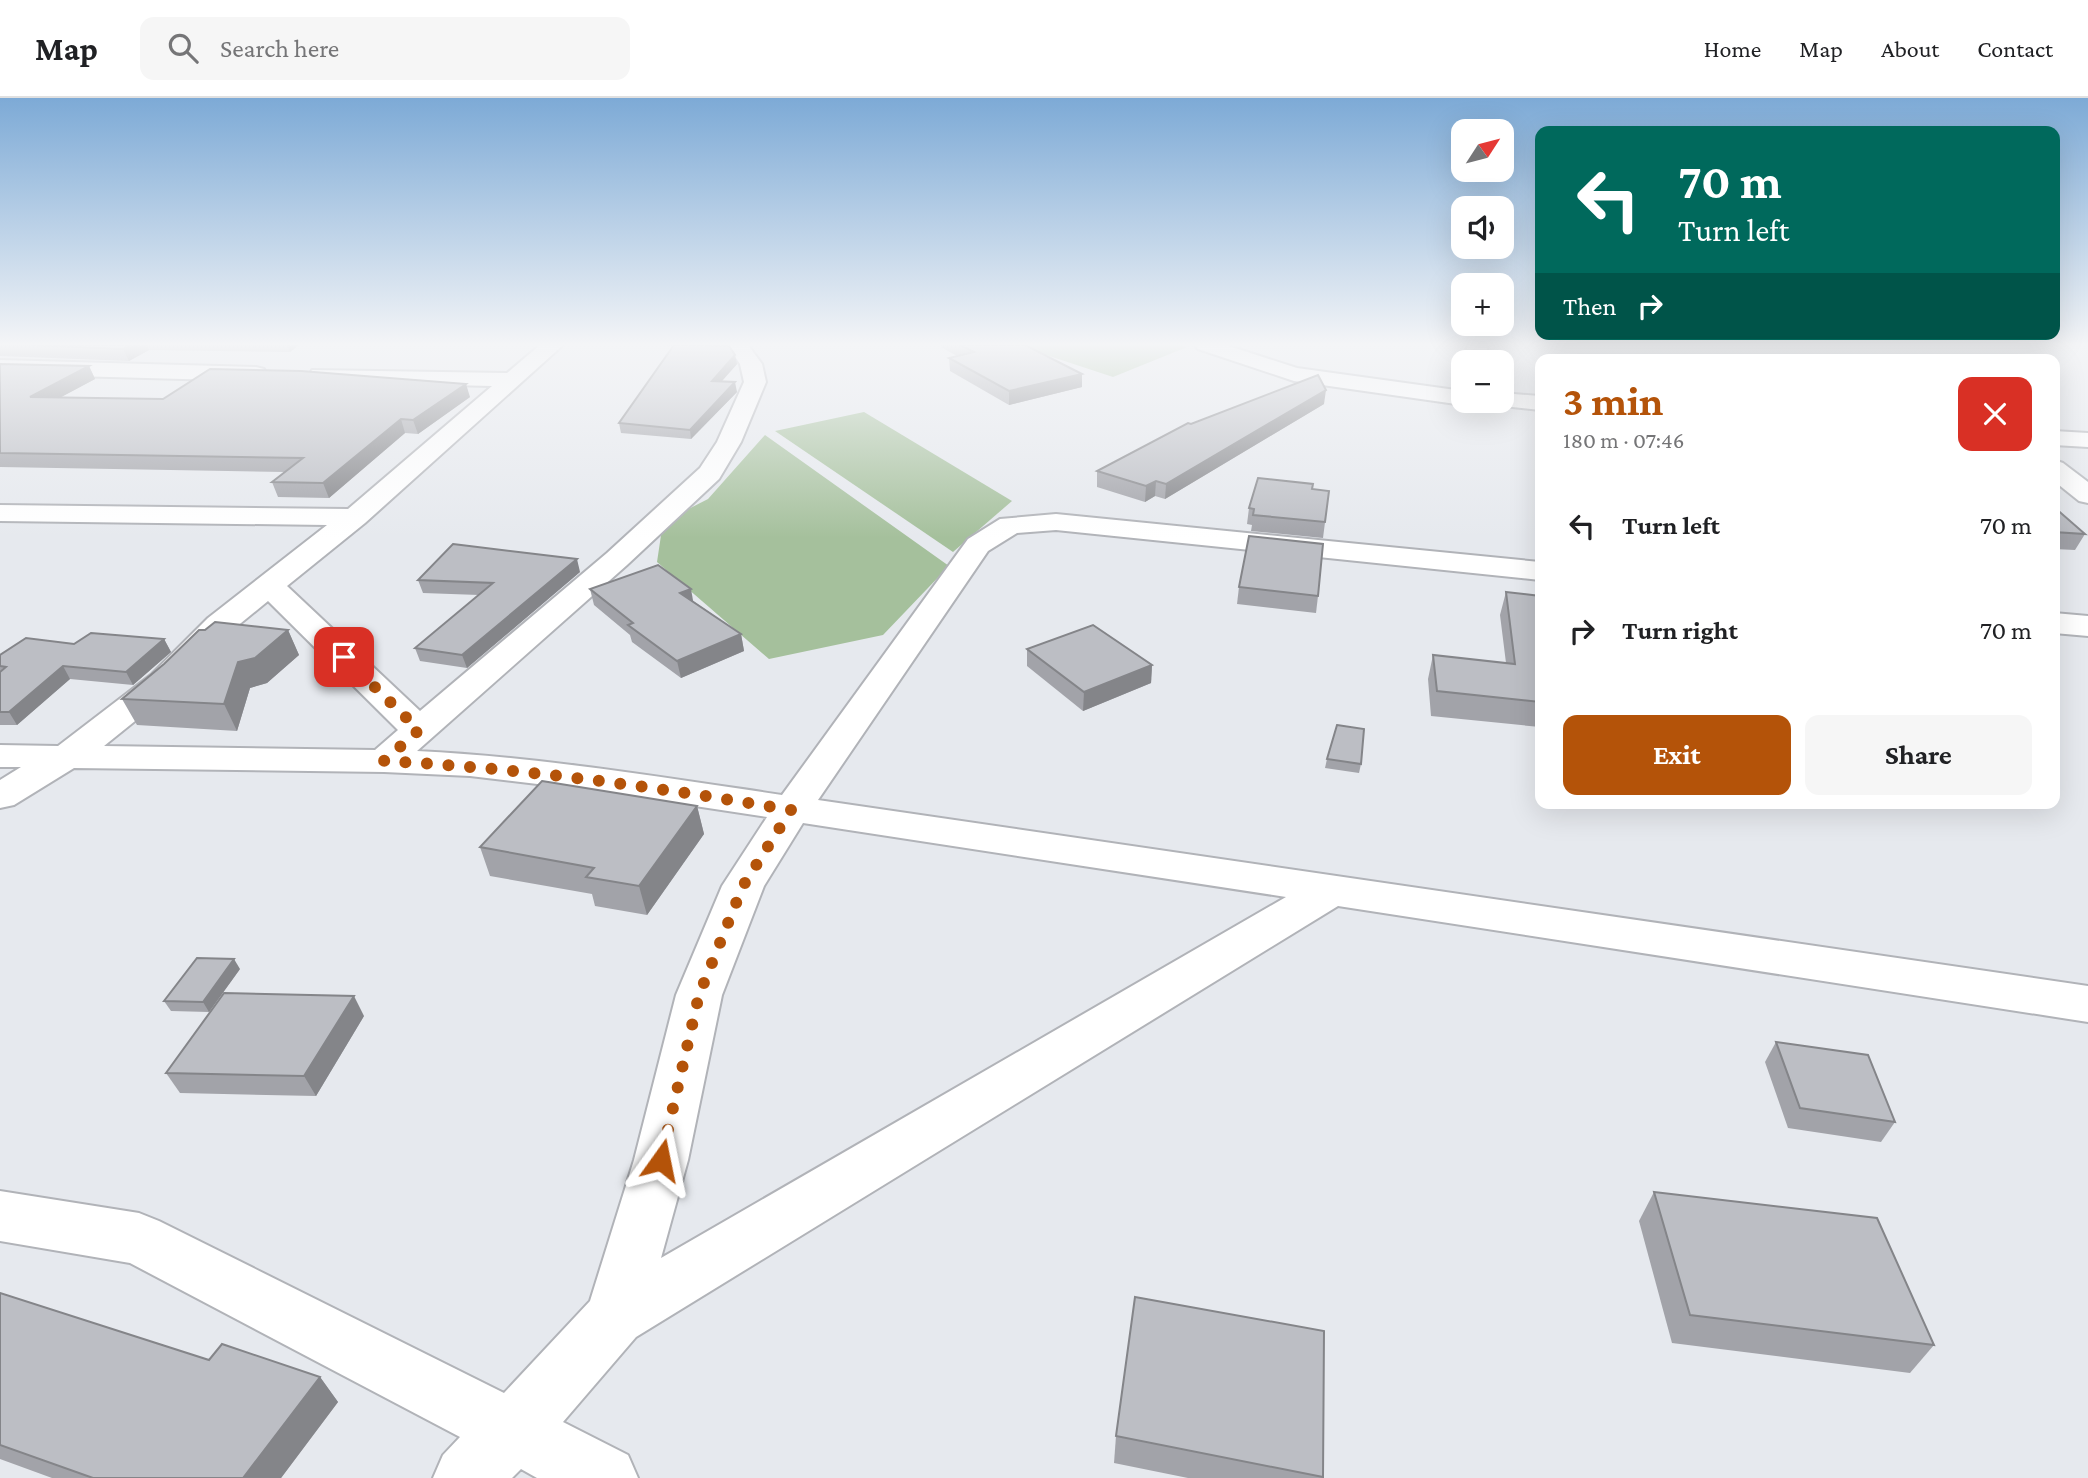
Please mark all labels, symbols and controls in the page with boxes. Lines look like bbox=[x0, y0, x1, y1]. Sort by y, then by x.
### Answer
search box bbox=[140, 17, 630, 80]
icon: search bbox=[164, 29, 202, 67]
text: Map bbox=[35, 30, 98, 67]
text: Search here bbox=[220, 34, 339, 63]
text: Home bbox=[1704, 35, 1761, 62]
text: Map bbox=[1799, 35, 1843, 62]
text: About bbox=[1881, 35, 1939, 62]
text: Contact bbox=[1977, 35, 2053, 62]
north arrow bbox=[1451, 119, 1514, 182]
map controls bbox=[1451, 119, 1514, 413]
icon: left bbox=[1563, 154, 1654, 245]
text: 70 m bbox=[1678, 154, 1782, 209]
button: sound bbox=[1451, 196, 1514, 259]
text: Turn left bbox=[1678, 212, 1789, 248]
button: + bbox=[1451, 273, 1514, 336]
icon: right bbox=[1631, 287, 1669, 325]
text: Then bbox=[1563, 292, 1617, 321]
button: − bbox=[1451, 350, 1514, 413]
text: 3 min bbox=[1563, 377, 1663, 424]
button: close bbox=[1958, 377, 2032, 451]
text: 180 m · 07:46 bbox=[1563, 427, 1684, 453]
icon: left bbox=[1563, 507, 1601, 545]
text: Turn left bbox=[1622, 511, 1720, 540]
text: 70 m bbox=[1980, 511, 2032, 540]
icon: right bbox=[1563, 612, 1601, 650]
text: Turn right bbox=[1622, 616, 1738, 645]
text: 70 m bbox=[1980, 616, 2032, 645]
pin bbox=[314, 627, 374, 687]
icon: arrive bbox=[325, 638, 363, 676]
button: Exit bbox=[1563, 715, 1791, 795]
button: Share bbox=[1805, 715, 2032, 795]
position arrow bbox=[624, 1123, 698, 1197]

